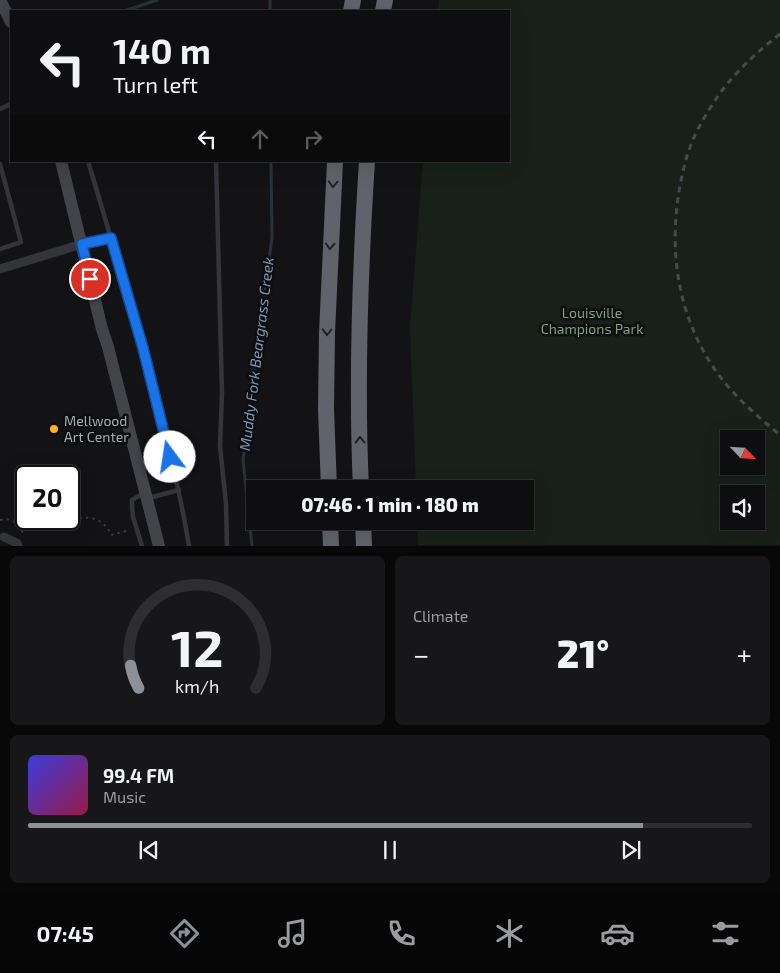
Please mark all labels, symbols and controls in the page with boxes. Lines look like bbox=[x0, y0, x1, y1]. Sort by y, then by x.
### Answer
text: 140 m bbox=[113, 29, 211, 71]
icon: left bbox=[30, 30, 95, 95]
text: Turn left bbox=[113, 71, 198, 97]
icon: left bbox=[193, 125, 221, 153]
icon: ahead bbox=[246, 125, 274, 153]
icon: right bbox=[299, 125, 327, 153]
one-way arrow bbox=[328, 181, 339, 189]
one-way arrow bbox=[325, 242, 336, 250]
water label: Muddy Fork Beargrass Creek bbox=[235, 256, 278, 452]
pin bbox=[69, 258, 111, 300]
icon: arrive bbox=[76, 265, 104, 293]
park label: Louisville Champions Park bbox=[541, 304, 643, 337]
one-way arrow bbox=[322, 328, 332, 336]
place label: Mellwood Art Center bbox=[64, 412, 129, 445]
marker: Mellwood Art Center bbox=[48, 423, 60, 435]
position arrow bbox=[143, 430, 195, 482]
north arrow bbox=[720, 430, 765, 475]
map controls bbox=[720, 430, 765, 530]
one-way arrow bbox=[355, 436, 365, 444]
speed limit sign: 20 bbox=[15, 465, 80, 530]
button: sound bbox=[720, 485, 765, 530]
text: 07:46 · 1 min · 180 m bbox=[301, 493, 479, 516]
text: Climate bbox=[413, 606, 468, 625]
text: 12 bbox=[171, 615, 224, 677]
text: 21° bbox=[557, 630, 609, 676]
text: − bbox=[413, 637, 429, 671]
text: + bbox=[737, 637, 752, 671]
text: km/h bbox=[175, 675, 220, 697]
text: 99.4 FM bbox=[103, 764, 174, 787]
text: Music bbox=[103, 787, 146, 806]
icon: previous bbox=[135, 836, 163, 864]
icon: pause bbox=[376, 836, 404, 864]
icon: next bbox=[617, 836, 645, 864]
icon: directions bbox=[167, 916, 202, 951]
icon: music bbox=[275, 916, 310, 951]
icon: phone bbox=[384, 916, 419, 951]
icon: climate bbox=[492, 916, 527, 951]
icon: car bbox=[600, 916, 635, 951]
icon: filters bbox=[708, 916, 743, 951]
text: 07:45 bbox=[37, 920, 94, 946]

